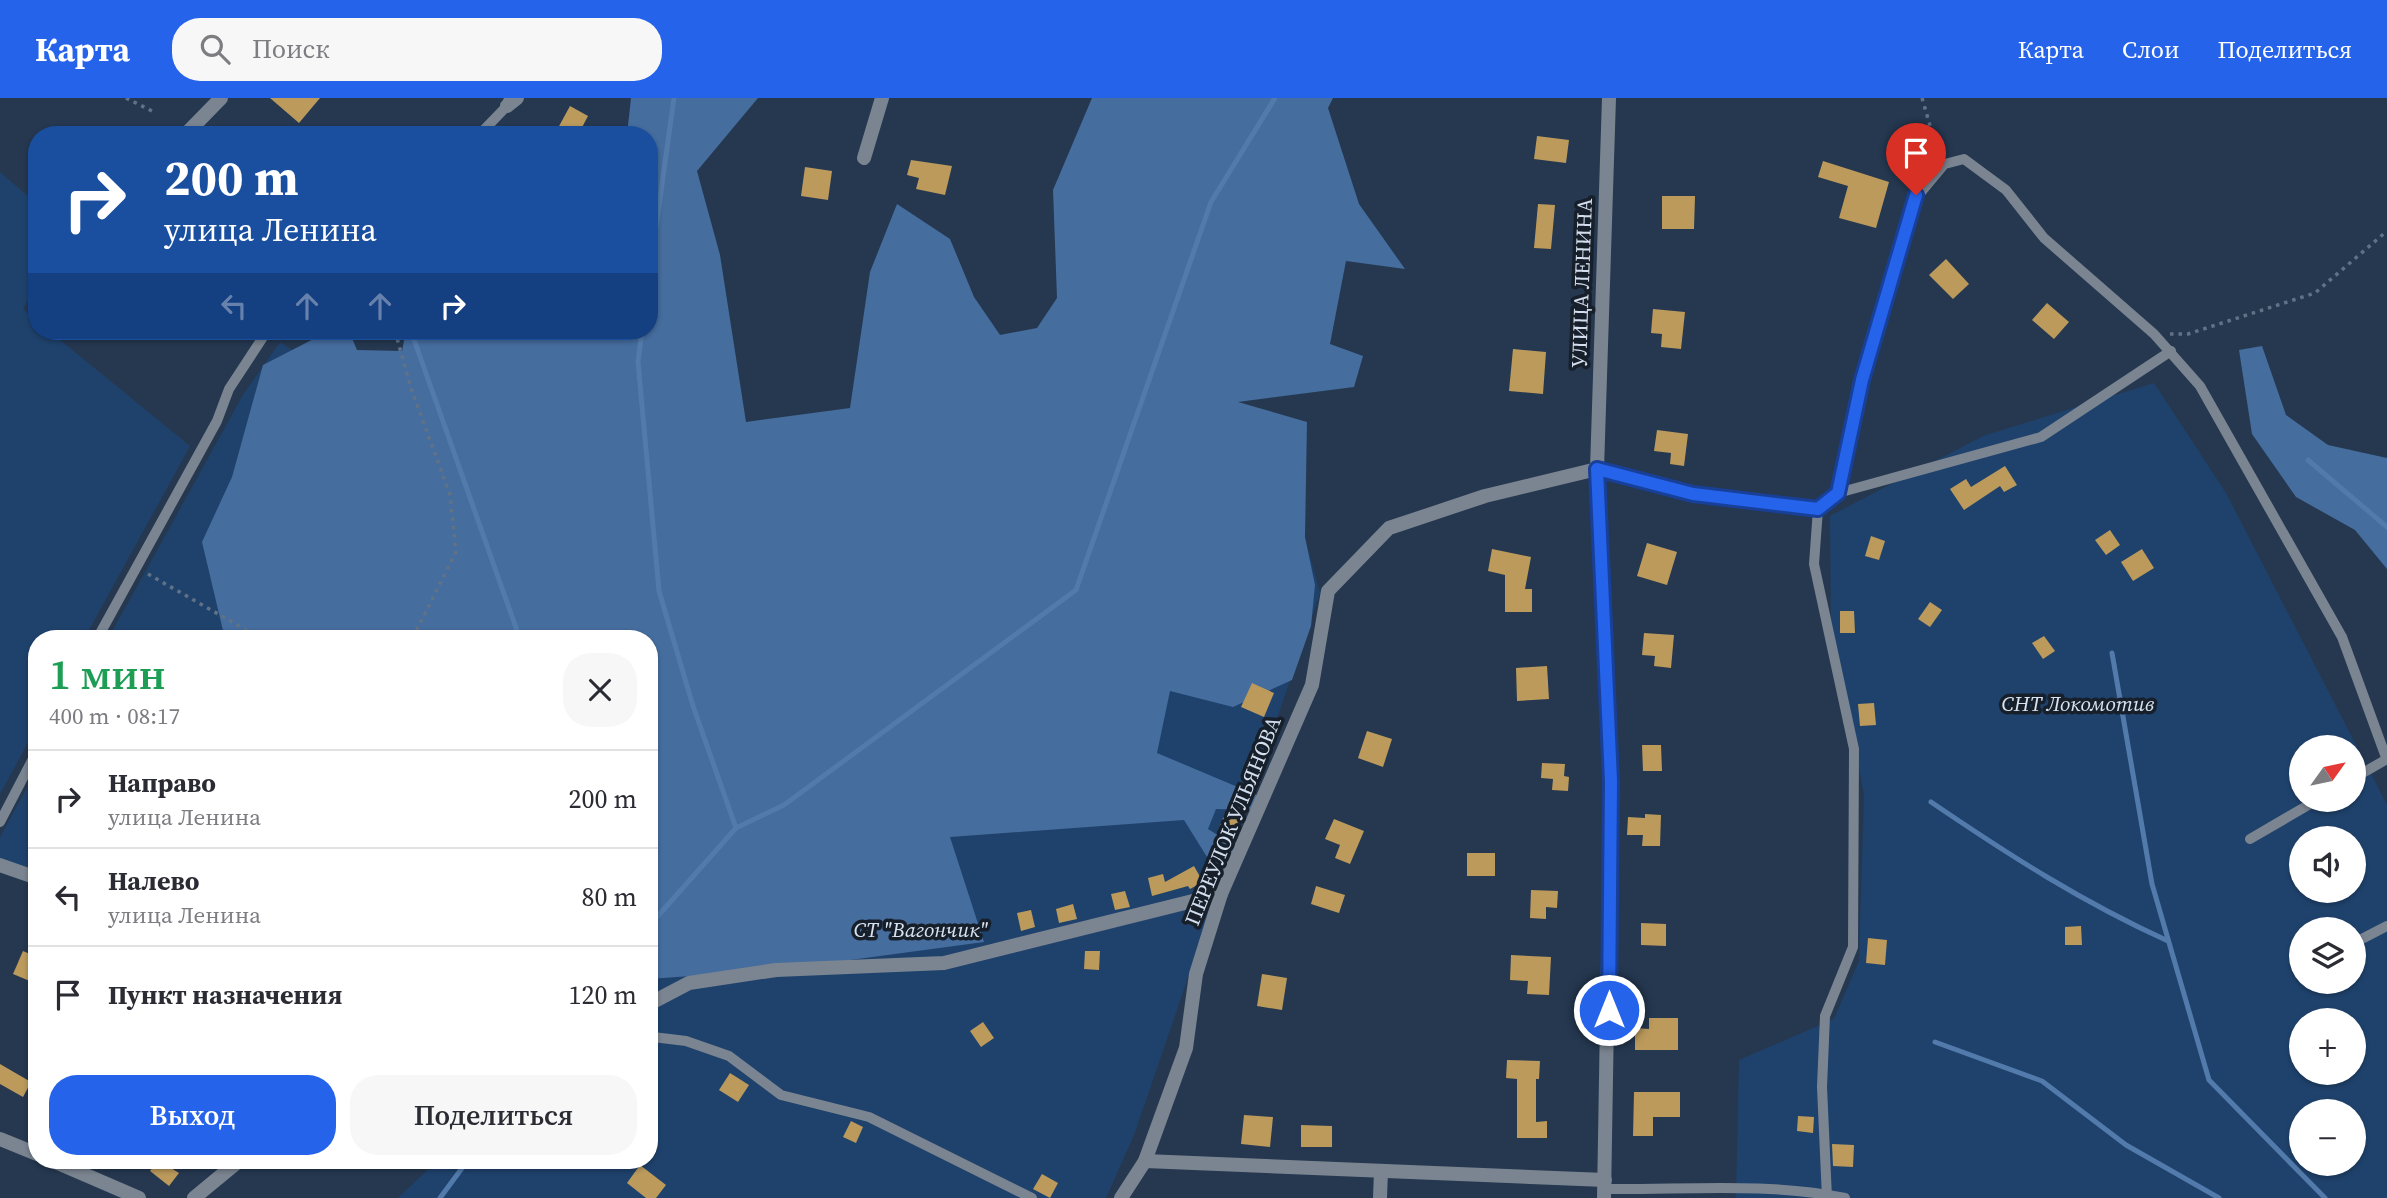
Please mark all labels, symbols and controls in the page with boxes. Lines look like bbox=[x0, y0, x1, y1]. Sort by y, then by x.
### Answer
search box bbox=[172, 18, 662, 81]
text: Карта bbox=[35, 27, 130, 72]
icon: search bbox=[196, 30, 234, 68]
text: Поиск bbox=[252, 31, 330, 67]
text: Карта bbox=[2018, 33, 2084, 66]
text: Слои bbox=[2122, 33, 2179, 66]
text: Поделиться bbox=[2217, 33, 2352, 66]
pin bbox=[1886, 123, 1946, 195]
icon: arrive bbox=[1897, 134, 1935, 172]
text: 200 m bbox=[164, 144, 299, 211]
icon: right bbox=[49, 154, 140, 245]
street label: УЛИЦА ЛЕНИНА bbox=[1564, 198, 1599, 368]
text: улица Ленина bbox=[164, 208, 377, 252]
icon: left bbox=[215, 287, 253, 325]
icon: ahead bbox=[288, 287, 326, 325]
icon: ahead bbox=[361, 287, 399, 325]
icon: right bbox=[434, 287, 472, 325]
text: 1 мин bbox=[49, 645, 166, 703]
button: close bbox=[563, 653, 637, 727]
park label: СНТ Локомотив bbox=[2001, 689, 2155, 718]
text: 400 m · 08:17 bbox=[49, 700, 180, 732]
street label: ПЕРЕУЛОК УЛЬЯНОВА bbox=[1177, 712, 1288, 930]
north arrow bbox=[2289, 735, 2366, 812]
map controls bbox=[2289, 735, 2366, 1176]
text: Направо bbox=[108, 765, 216, 801]
icon: right bbox=[49, 780, 87, 818]
text: 200 m bbox=[569, 781, 637, 817]
text: улица Ленина bbox=[108, 801, 261, 833]
button: sound bbox=[2289, 826, 2366, 903]
text: Налево bbox=[108, 863, 199, 899]
icon: left bbox=[49, 878, 87, 916]
text: 80 m bbox=[582, 879, 637, 915]
text: улица Ленина bbox=[108, 899, 261, 931]
park label: СТ "Вагончик" bbox=[854, 915, 988, 944]
button: layers bbox=[2289, 917, 2366, 994]
position arrow bbox=[1572, 973, 1646, 1047]
icon: arrive bbox=[49, 976, 87, 1014]
text: Пункт назначения bbox=[108, 977, 342, 1013]
text: 120 m bbox=[569, 977, 637, 1013]
button: + bbox=[2289, 1008, 2366, 1085]
button: Выход bbox=[49, 1075, 336, 1155]
button: Поделиться bbox=[350, 1075, 637, 1155]
button: − bbox=[2289, 1099, 2366, 1176]

